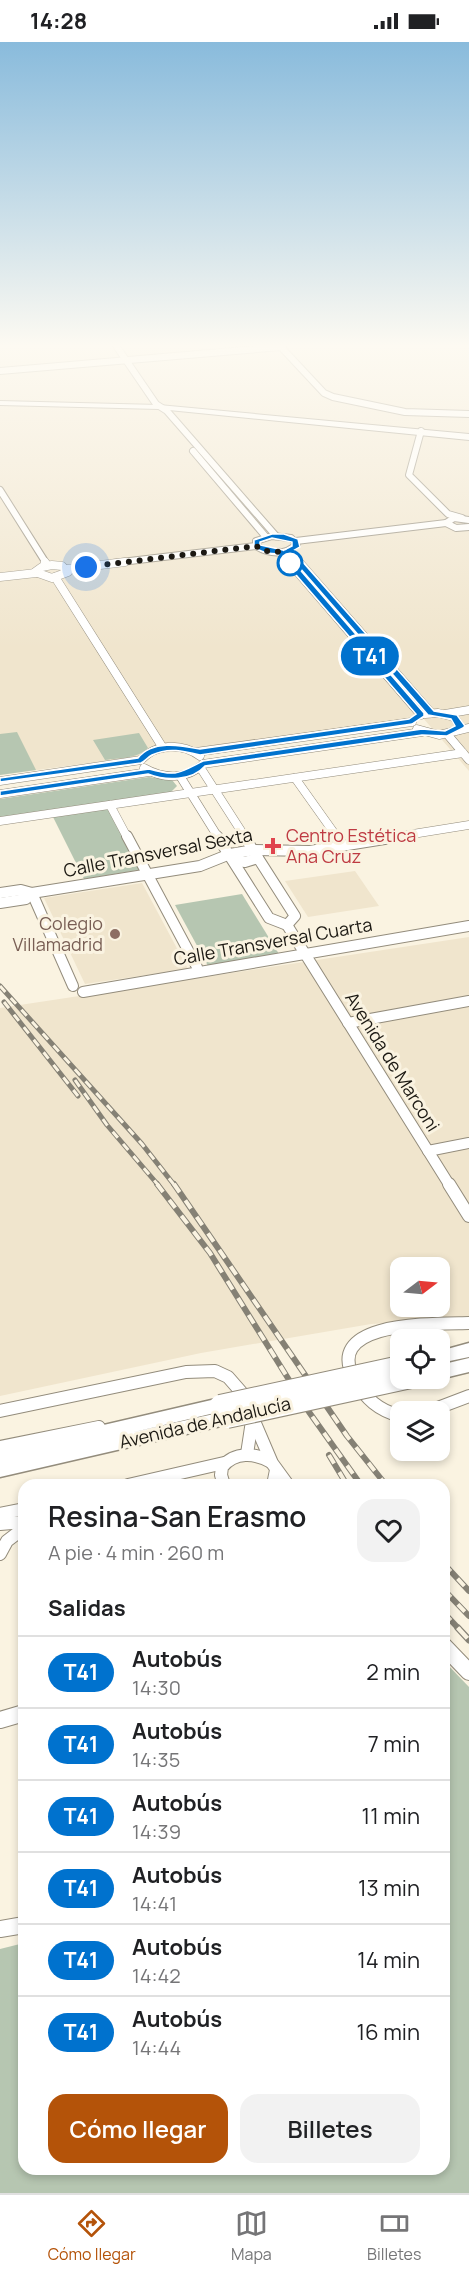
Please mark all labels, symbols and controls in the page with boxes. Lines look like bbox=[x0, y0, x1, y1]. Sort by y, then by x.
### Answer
text: 14:28 bbox=[30, 6, 87, 36]
unlabelled marker bbox=[277, 550, 303, 576]
your location bbox=[71, 552, 101, 582]
line badge: T41 bbox=[336, 636, 404, 676]
text: T41 bbox=[353, 642, 387, 670]
street label: Calle Transversal Sexta bbox=[61, 822, 254, 882]
place label: Centro Estética Ana Cruz bbox=[286, 823, 416, 868]
marker: Centro Estética Ana Cruz bbox=[264, 837, 282, 855]
place label: Colegio Villamadrid bbox=[13, 911, 103, 956]
street label: Calle Transversal Cuarta bbox=[172, 912, 374, 970]
marker: Colegio Villamadrid bbox=[108, 927, 122, 941]
street label: Avenida de Marconi bbox=[340, 987, 446, 1136]
north arrow bbox=[390, 1257, 450, 1317]
map controls bbox=[390, 1257, 450, 1461]
button: locate bbox=[390, 1329, 450, 1389]
street label: Avenida de Andalucía bbox=[117, 1391, 293, 1453]
button: layers bbox=[390, 1401, 450, 1461]
text: Resina-San Erasmo bbox=[48, 1497, 306, 1535]
button: heart bbox=[357, 1499, 420, 1562]
text: A pie · 4 min · 260 m bbox=[48, 1539, 224, 1566]
text: Salidas bbox=[48, 1593, 126, 1623]
text: Autobús bbox=[132, 1644, 222, 1674]
text: 2 min bbox=[366, 1657, 420, 1687]
text: T41 bbox=[64, 1658, 98, 1686]
text: 14:30 bbox=[132, 1674, 181, 1701]
text: Autobús bbox=[132, 1716, 222, 1746]
text: 7 min bbox=[368, 1729, 420, 1759]
text: T41 bbox=[64, 1730, 98, 1758]
text: 14:35 bbox=[132, 1746, 180, 1773]
text: Autobús bbox=[132, 1788, 222, 1818]
text: 11 min bbox=[362, 1801, 420, 1831]
text: T41 bbox=[64, 1802, 98, 1830]
text: 14:39 bbox=[132, 1818, 181, 1845]
text: Autobús bbox=[132, 1860, 222, 1890]
text: 13 min bbox=[358, 1873, 420, 1903]
text: T41 bbox=[64, 1874, 98, 1902]
text: 14:41 bbox=[132, 1890, 177, 1917]
text: Autobús bbox=[132, 1932, 222, 1962]
text: 14 min bbox=[357, 1945, 420, 1975]
text: T41 bbox=[64, 1946, 98, 1974]
text: 14:42 bbox=[132, 1962, 181, 1989]
text: Autobús bbox=[132, 2004, 222, 2034]
text: 16 min bbox=[357, 2017, 420, 2047]
text: T41 bbox=[64, 2018, 98, 2046]
text: 14:44 bbox=[132, 2034, 181, 2061]
button: Cómo llegar bbox=[48, 2094, 228, 2163]
button: Billetes bbox=[240, 2094, 420, 2163]
tab: Cómo llegar bbox=[48, 2207, 136, 2265]
tab: Mapa bbox=[231, 2207, 272, 2265]
tab: Billetes bbox=[367, 2207, 421, 2265]

